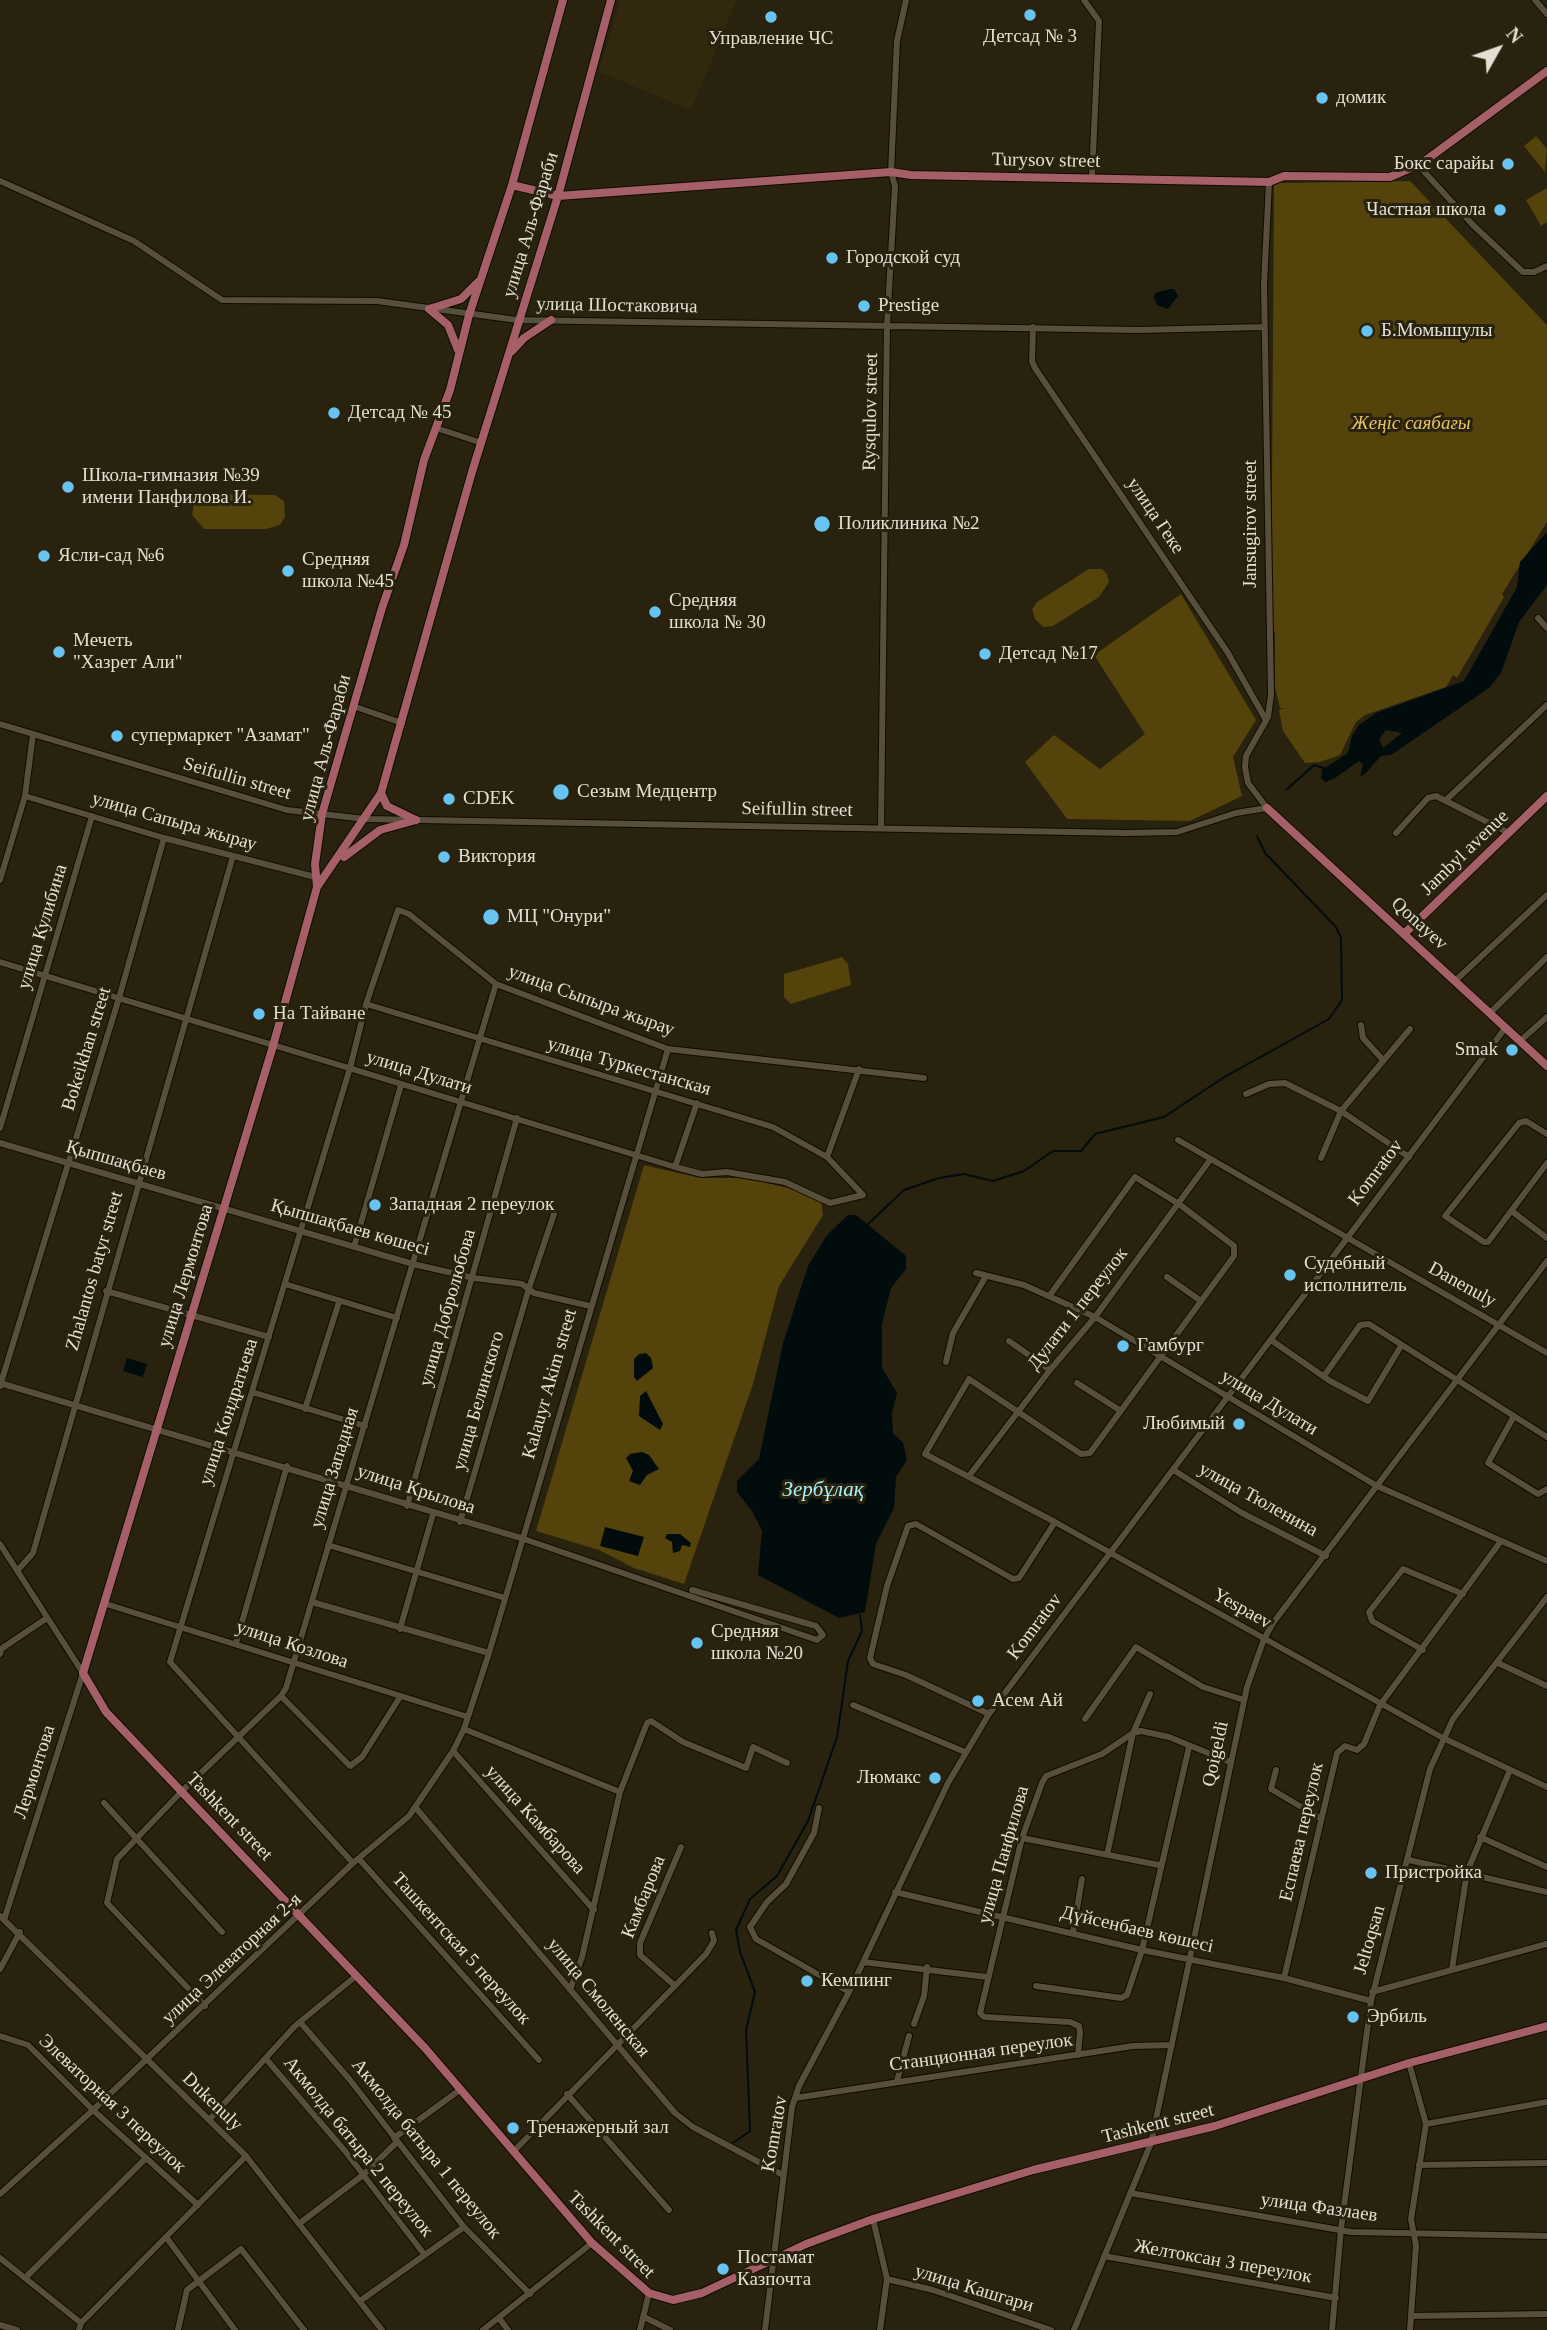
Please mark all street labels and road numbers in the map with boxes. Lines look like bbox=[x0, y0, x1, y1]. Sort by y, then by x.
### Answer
street label: улица Аль-Фараби bbox=[498, 149, 564, 301]
street label: Turysov street bbox=[992, 149, 1100, 173]
street label: улица Шостаковича bbox=[536, 293, 698, 319]
street label: Rysqulov street bbox=[859, 353, 883, 471]
street label: Jansugirov street bbox=[1240, 460, 1262, 588]
street label: улица Геке bbox=[1121, 474, 1189, 558]
street label: улица Аль-Фараби bbox=[295, 672, 357, 824]
street label: Seifullin street bbox=[180, 753, 294, 805]
street label: улица Сапыра жырау bbox=[89, 788, 259, 856]
street label: Seifullin street bbox=[741, 798, 853, 822]
street label: Jambyl avenue bbox=[1416, 805, 1514, 901]
street label: улица Кулибина bbox=[13, 862, 73, 992]
street label: Qonayev bbox=[1386, 893, 1452, 955]
street label: улица Сыпыра жырау bbox=[505, 960, 677, 1042]
street label: Bokeikhan street bbox=[57, 984, 117, 1114]
street label: улица Туркестанская bbox=[545, 1033, 713, 1101]
street label: улица Дулати bbox=[363, 1046, 475, 1100]
street label: Komratov bbox=[1344, 1135, 1408, 1211]
street label: Қыпшақбаев bbox=[63, 1136, 169, 1186]
street label: Zhalantos batyr street bbox=[61, 1189, 129, 1353]
street label: Қыпшақбаев көшесі bbox=[268, 1194, 432, 1262]
street label: улица Лермонтова bbox=[153, 1202, 219, 1350]
street label: улица Добролюбова bbox=[415, 1227, 481, 1389]
street label: Дулати 1 переулок bbox=[1023, 1243, 1133, 1375]
street label: Danenuly bbox=[1424, 1257, 1500, 1313]
street label: Kalauyr Akim street bbox=[518, 1306, 582, 1462]
street label: улица Белинского bbox=[448, 1329, 510, 1473]
street label: улица Кондратьева bbox=[195, 1336, 263, 1488]
street label: улица Дулати bbox=[1216, 1365, 1322, 1441]
street label: улица Западная bbox=[306, 1405, 364, 1531]
street label: улица Тюленина bbox=[1194, 1458, 1322, 1542]
street label: улица Крылова bbox=[354, 1460, 478, 1520]
street label: Yespaev bbox=[1209, 1584, 1275, 1634]
street label: Komratov bbox=[1003, 1589, 1067, 1665]
street label: улица Козлова bbox=[233, 1616, 351, 1674]
street label: Qoigeldi bbox=[1198, 1719, 1234, 1789]
street label: Лермонтова bbox=[9, 1722, 61, 1822]
street label: Еспаева переулок bbox=[1275, 1760, 1329, 1904]
street label: улица Камбарова bbox=[480, 1761, 590, 1879]
street label: Tashkent street bbox=[181, 1768, 277, 1866]
street label: улица Панфилова bbox=[973, 1783, 1035, 1927]
street label: Камбарова bbox=[617, 1852, 671, 1942]
street label: Ташкентская 5 переулок bbox=[387, 1868, 535, 2030]
street label: улица Элеваторная 2-я bbox=[158, 1889, 306, 2029]
street label: Дүйсенбаев көшесі bbox=[1058, 1901, 1216, 1959]
street label: Jeltoqsan bbox=[1349, 1903, 1391, 1977]
street label: улица Смоленская bbox=[542, 1934, 654, 2062]
street label: Станционная переулок bbox=[888, 2029, 1074, 2077]
street label: Элеваторная 3 переулок bbox=[34, 2030, 190, 2178]
street label: Акмолда батыра 2 переулок bbox=[278, 2052, 438, 2242]
street label: Акмолда батыра 1 переулок bbox=[346, 2054, 506, 2244]
street label: Dukenuly bbox=[177, 2068, 247, 2136]
street label: Komratov bbox=[757, 2094, 793, 2174]
street label: Tashkent street bbox=[1100, 2099, 1216, 2149]
street label: Tashkent street bbox=[563, 2187, 659, 2283]
street label: улица Фазлаев bbox=[1259, 2189, 1379, 2227]
street label: Желтоксан 3 переулок bbox=[1133, 2235, 1313, 2289]
street label: улица Кашгари bbox=[912, 2260, 1036, 2318]

